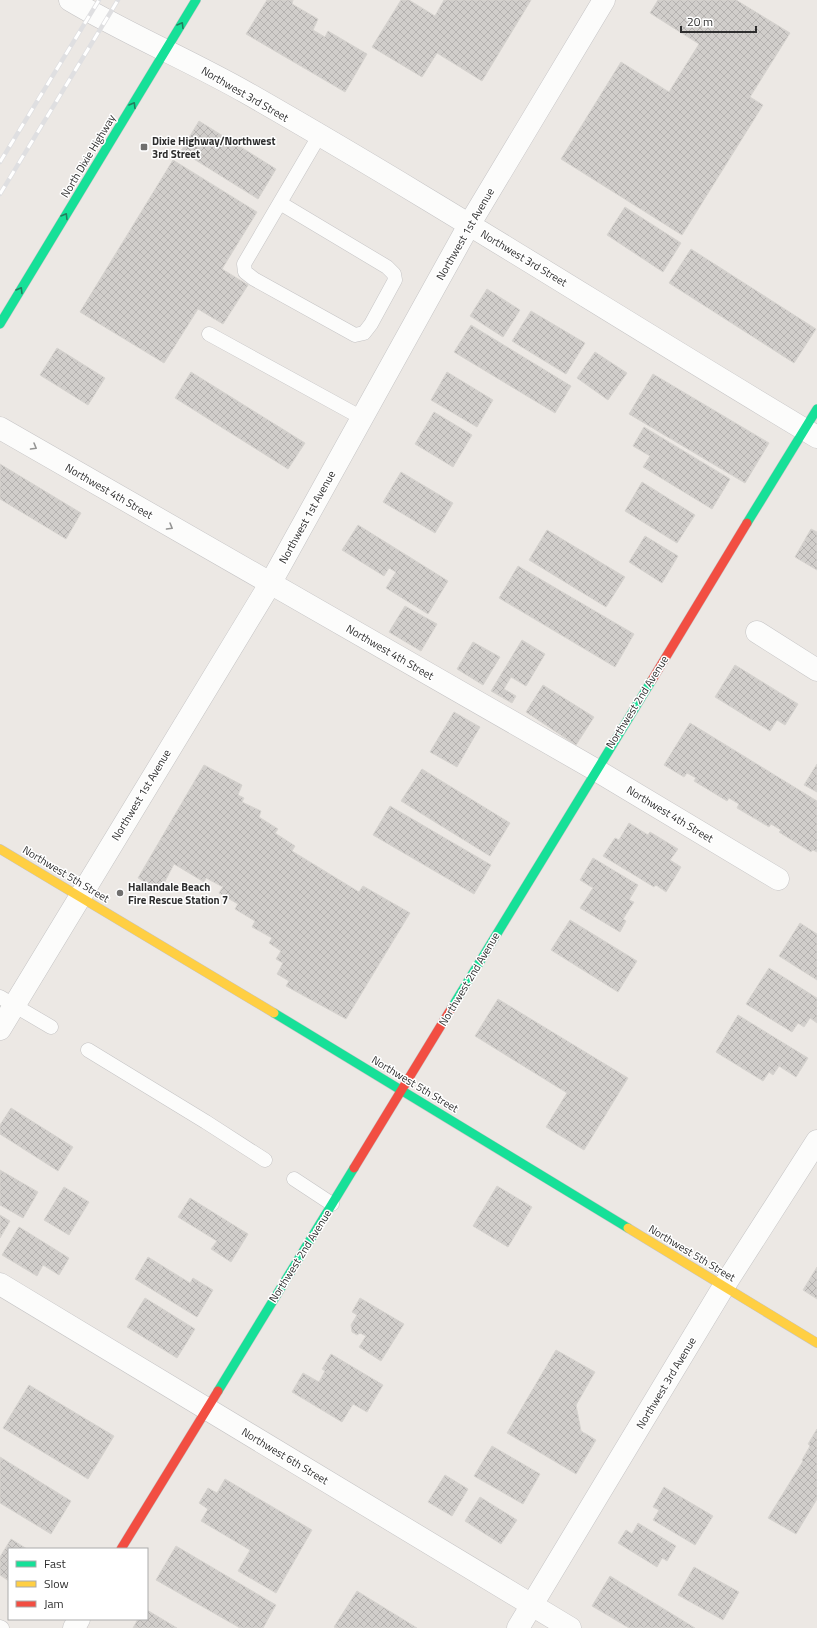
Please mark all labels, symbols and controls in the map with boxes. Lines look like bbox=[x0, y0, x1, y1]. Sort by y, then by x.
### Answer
scale bar bbox=[681, 8, 756, 34]
text: 20 m bbox=[687, 12, 713, 31]
one-way arrow bbox=[176, 22, 183, 29]
street label: Northwest 3rd Street bbox=[198, 62, 292, 126]
one-way arrow bbox=[128, 102, 135, 109]
street label: North Dixie Highway bbox=[57, 111, 120, 201]
place label: Dixie Highway/Northwest 3rd Street bbox=[152, 133, 275, 162]
marker: Dixie Highway/Northwest 3rd Street bbox=[139, 142, 149, 152]
street label: Northwest 1st Avenue bbox=[432, 185, 498, 283]
one-way arrow bbox=[61, 213, 68, 220]
street label: Northwest 3rd Street bbox=[478, 226, 570, 290]
one-way arrow bbox=[16, 287, 23, 294]
one-way arrow bbox=[30, 443, 37, 450]
street label: Northwest 4th Street bbox=[62, 459, 156, 523]
street label: Northwest 1st Avenue bbox=[275, 467, 339, 566]
one-way arrow bbox=[166, 522, 173, 529]
street label: Northwest 4th Street bbox=[343, 620, 437, 684]
street label: Northwest 2nd Avenue bbox=[602, 652, 672, 751]
street label: Northwest 1st Avenue bbox=[107, 746, 175, 844]
street label: Northwest 4th Street bbox=[624, 782, 717, 846]
street label: Northwest 5th Street bbox=[20, 842, 113, 906]
place label: Hallandale Beach Fire Rescue Station 7 bbox=[128, 879, 228, 908]
marker: Hallandale Beach Fire Rescue Station 7 bbox=[115, 888, 125, 898]
street label: Northwest 2nd Avenue bbox=[435, 929, 504, 1029]
street label: Northwest 5th Street bbox=[369, 1052, 462, 1116]
street label: Northwest 2nd Avenue bbox=[265, 1206, 335, 1305]
street label: Northwest 5th Street bbox=[646, 1221, 739, 1285]
street label: Northwest 3rd Avenue bbox=[632, 1334, 700, 1432]
street label: Northwest 6th Street bbox=[239, 1424, 332, 1488]
legend bbox=[8, 1548, 148, 1620]
text: Fast bbox=[44, 1554, 67, 1573]
text: Slow bbox=[44, 1574, 69, 1593]
text: Jam bbox=[44, 1594, 64, 1613]

